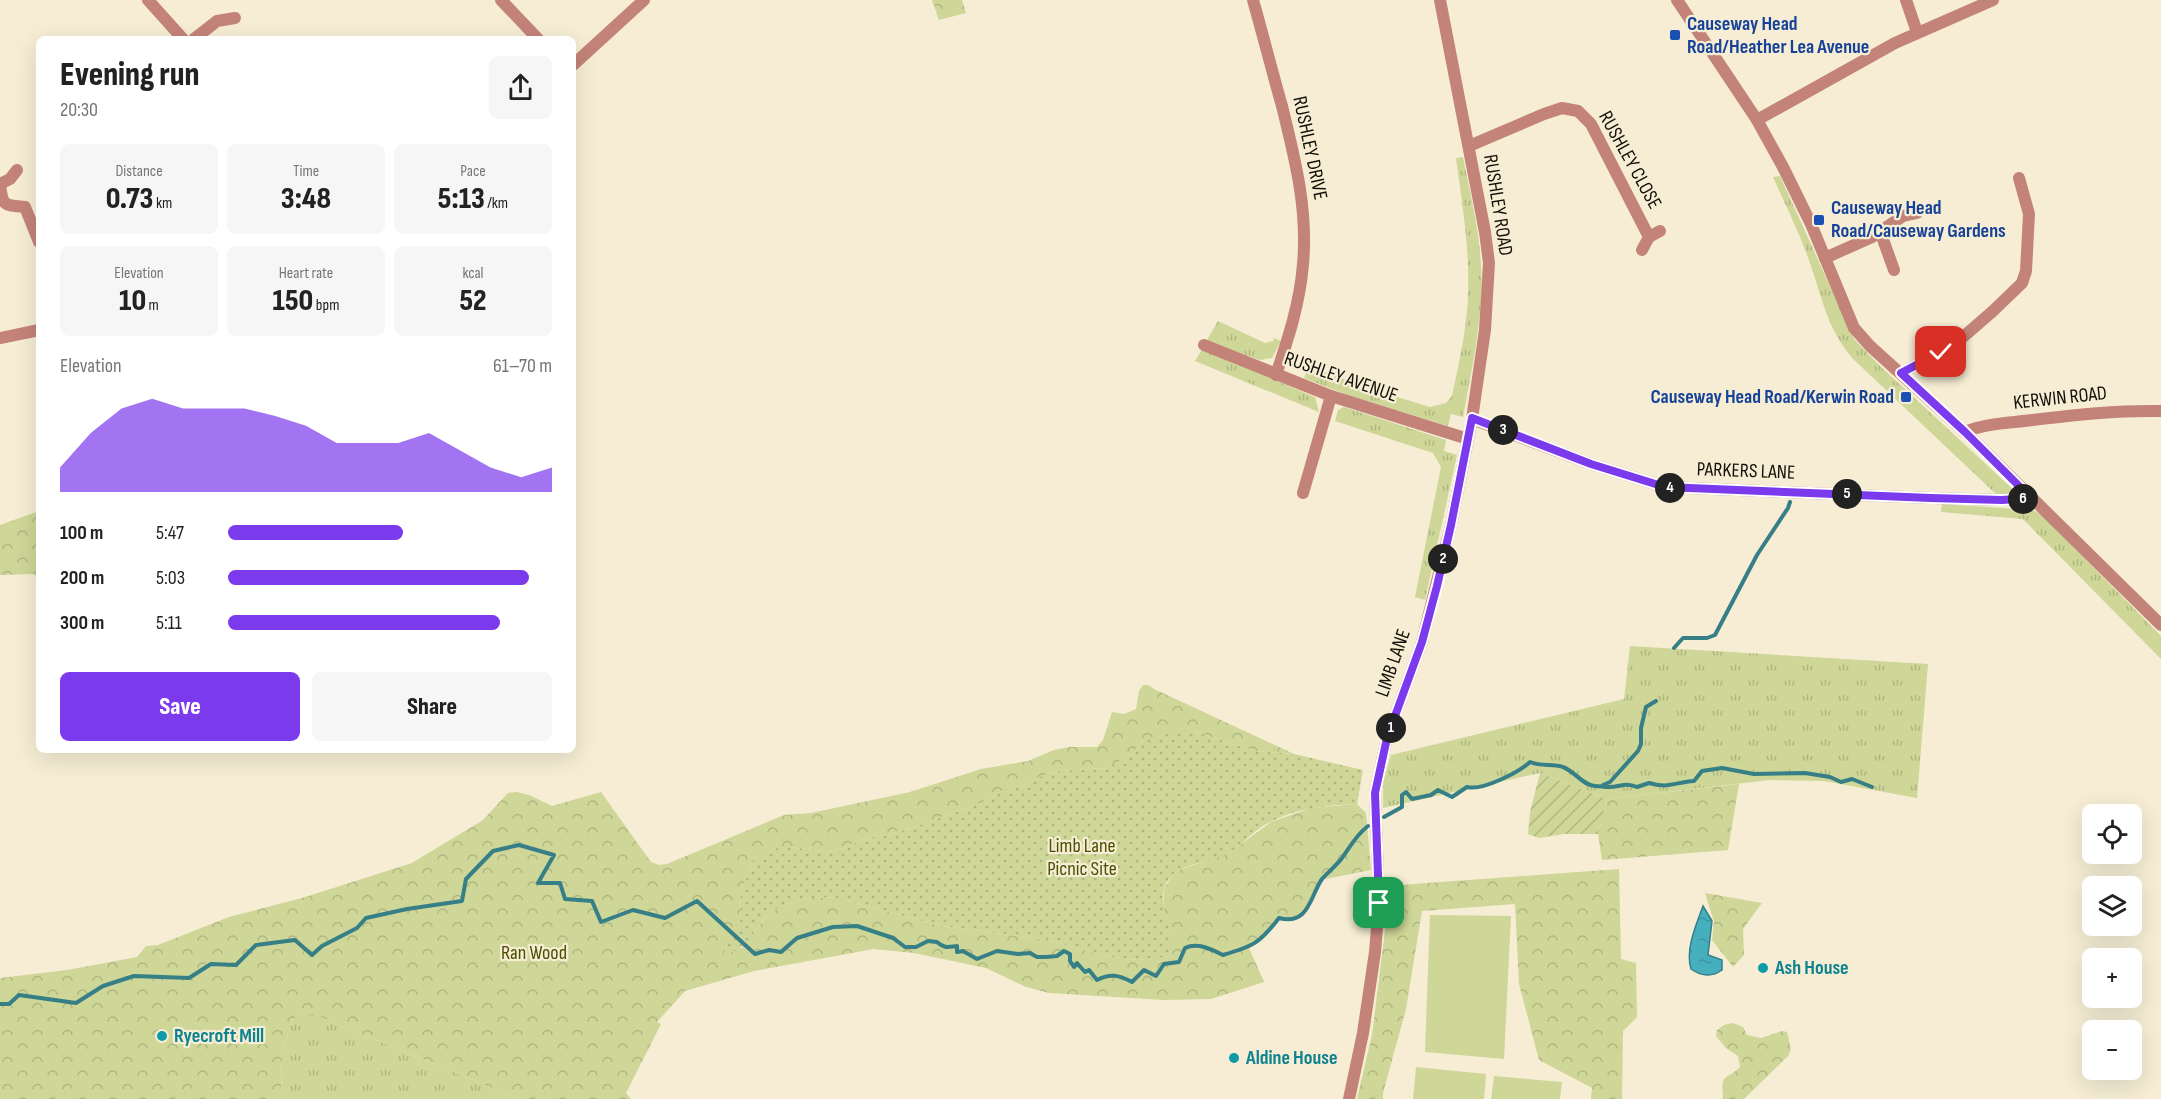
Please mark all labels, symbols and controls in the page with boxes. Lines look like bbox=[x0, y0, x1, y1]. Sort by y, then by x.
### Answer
place label: Causeway Head Road/Heather Lea Avenue bbox=[1687, 12, 1869, 59]
marker: Causeway Head Road/Heather Lea Avenue bbox=[1668, 28, 1682, 42]
text: Evening run bbox=[60, 55, 200, 95]
button: share bbox=[489, 56, 552, 119]
street label: RUSHLEY DRIVE bbox=[1287, 94, 1333, 202]
text: 20:30 bbox=[60, 98, 98, 122]
street label: RUSHLEY CLOSE bbox=[1593, 107, 1667, 213]
street label: RUSHLEY ROAD bbox=[1478, 153, 1518, 257]
text: Distance bbox=[115, 162, 163, 181]
text: Time bbox=[293, 162, 319, 181]
text: Pace bbox=[460, 162, 486, 181]
text: 0.73 bbox=[106, 181, 153, 217]
text: 3:48 bbox=[281, 181, 331, 217]
text: 5:13 bbox=[438, 181, 485, 217]
text: km bbox=[153, 194, 172, 213]
text: /km bbox=[485, 194, 508, 213]
place label: Causeway Head Road/Causeway Gardens bbox=[1831, 196, 2006, 243]
marker: Causeway Head Road/Causeway Gardens bbox=[1812, 213, 1826, 227]
text: Elevation bbox=[114, 264, 164, 283]
text: Heart rate bbox=[279, 264, 333, 283]
text: kcal bbox=[462, 264, 484, 283]
text: 10 bbox=[119, 283, 146, 319]
text: 150 bbox=[273, 283, 313, 319]
text: 52 bbox=[459, 283, 487, 319]
text: m bbox=[146, 296, 159, 315]
text: bpm bbox=[313, 296, 339, 315]
pin bbox=[1915, 326, 1966, 377]
icon: check bbox=[1924, 335, 1957, 368]
street label: RUSHLEY AVENUE bbox=[1281, 346, 1401, 408]
text: Elevation bbox=[60, 354, 122, 378]
text: 61–70 m bbox=[493, 354, 552, 378]
street label: KERWIN ROAD bbox=[2012, 381, 2108, 415]
place label: Causeway Head Road/Kerwin Road bbox=[1650, 385, 1894, 409]
marker: Causeway Head Road/Kerwin Road bbox=[1899, 390, 1913, 404]
pin: 3 bbox=[1488, 415, 1518, 445]
text: 3 bbox=[1499, 420, 1507, 439]
street label: PARKERS LANE bbox=[1696, 457, 1796, 485]
pin: 4 bbox=[1655, 473, 1685, 503]
text: 4 bbox=[1666, 478, 1674, 497]
pin: 5 bbox=[1832, 479, 1862, 509]
text: 5 bbox=[1843, 484, 1851, 503]
pin: 6 bbox=[2008, 484, 2038, 514]
text: 6 bbox=[2019, 489, 2027, 508]
text: 100 m bbox=[60, 521, 103, 545]
text: 5:47 bbox=[156, 521, 184, 545]
pin: 2 bbox=[1428, 544, 1458, 574]
text: 2 bbox=[1439, 549, 1447, 568]
text: 200 m bbox=[60, 566, 104, 590]
text: 5:03 bbox=[156, 566, 185, 590]
text: 300 m bbox=[60, 611, 104, 635]
text: 5:11 bbox=[156, 611, 182, 635]
street label: LIMB LANE bbox=[1370, 626, 1416, 700]
button: Save bbox=[60, 672, 300, 741]
button: Share bbox=[312, 672, 552, 741]
pin: 1 bbox=[1376, 713, 1406, 743]
text: 1 bbox=[1388, 718, 1394, 737]
map controls bbox=[2082, 804, 2142, 1080]
button: locate bbox=[2082, 804, 2142, 864]
park label: Limb Lane Picnic Site bbox=[1047, 834, 1117, 881]
button: layers bbox=[2082, 876, 2142, 936]
pin bbox=[1353, 877, 1404, 928]
icon: arrive bbox=[1362, 886, 1395, 919]
park label: Ran Wood bbox=[501, 941, 567, 965]
button: + bbox=[2082, 948, 2142, 1008]
place label: Ash House bbox=[1774, 956, 1849, 980]
marker: Ash House bbox=[1756, 961, 1770, 975]
button: − bbox=[2082, 1020, 2142, 1080]
place label: Ryecroft Mill bbox=[174, 1024, 264, 1048]
marker: Ryecroft Mill bbox=[155, 1029, 169, 1043]
place label: Aldine House bbox=[1245, 1046, 1337, 1070]
marker: Aldine House bbox=[1227, 1051, 1241, 1065]

